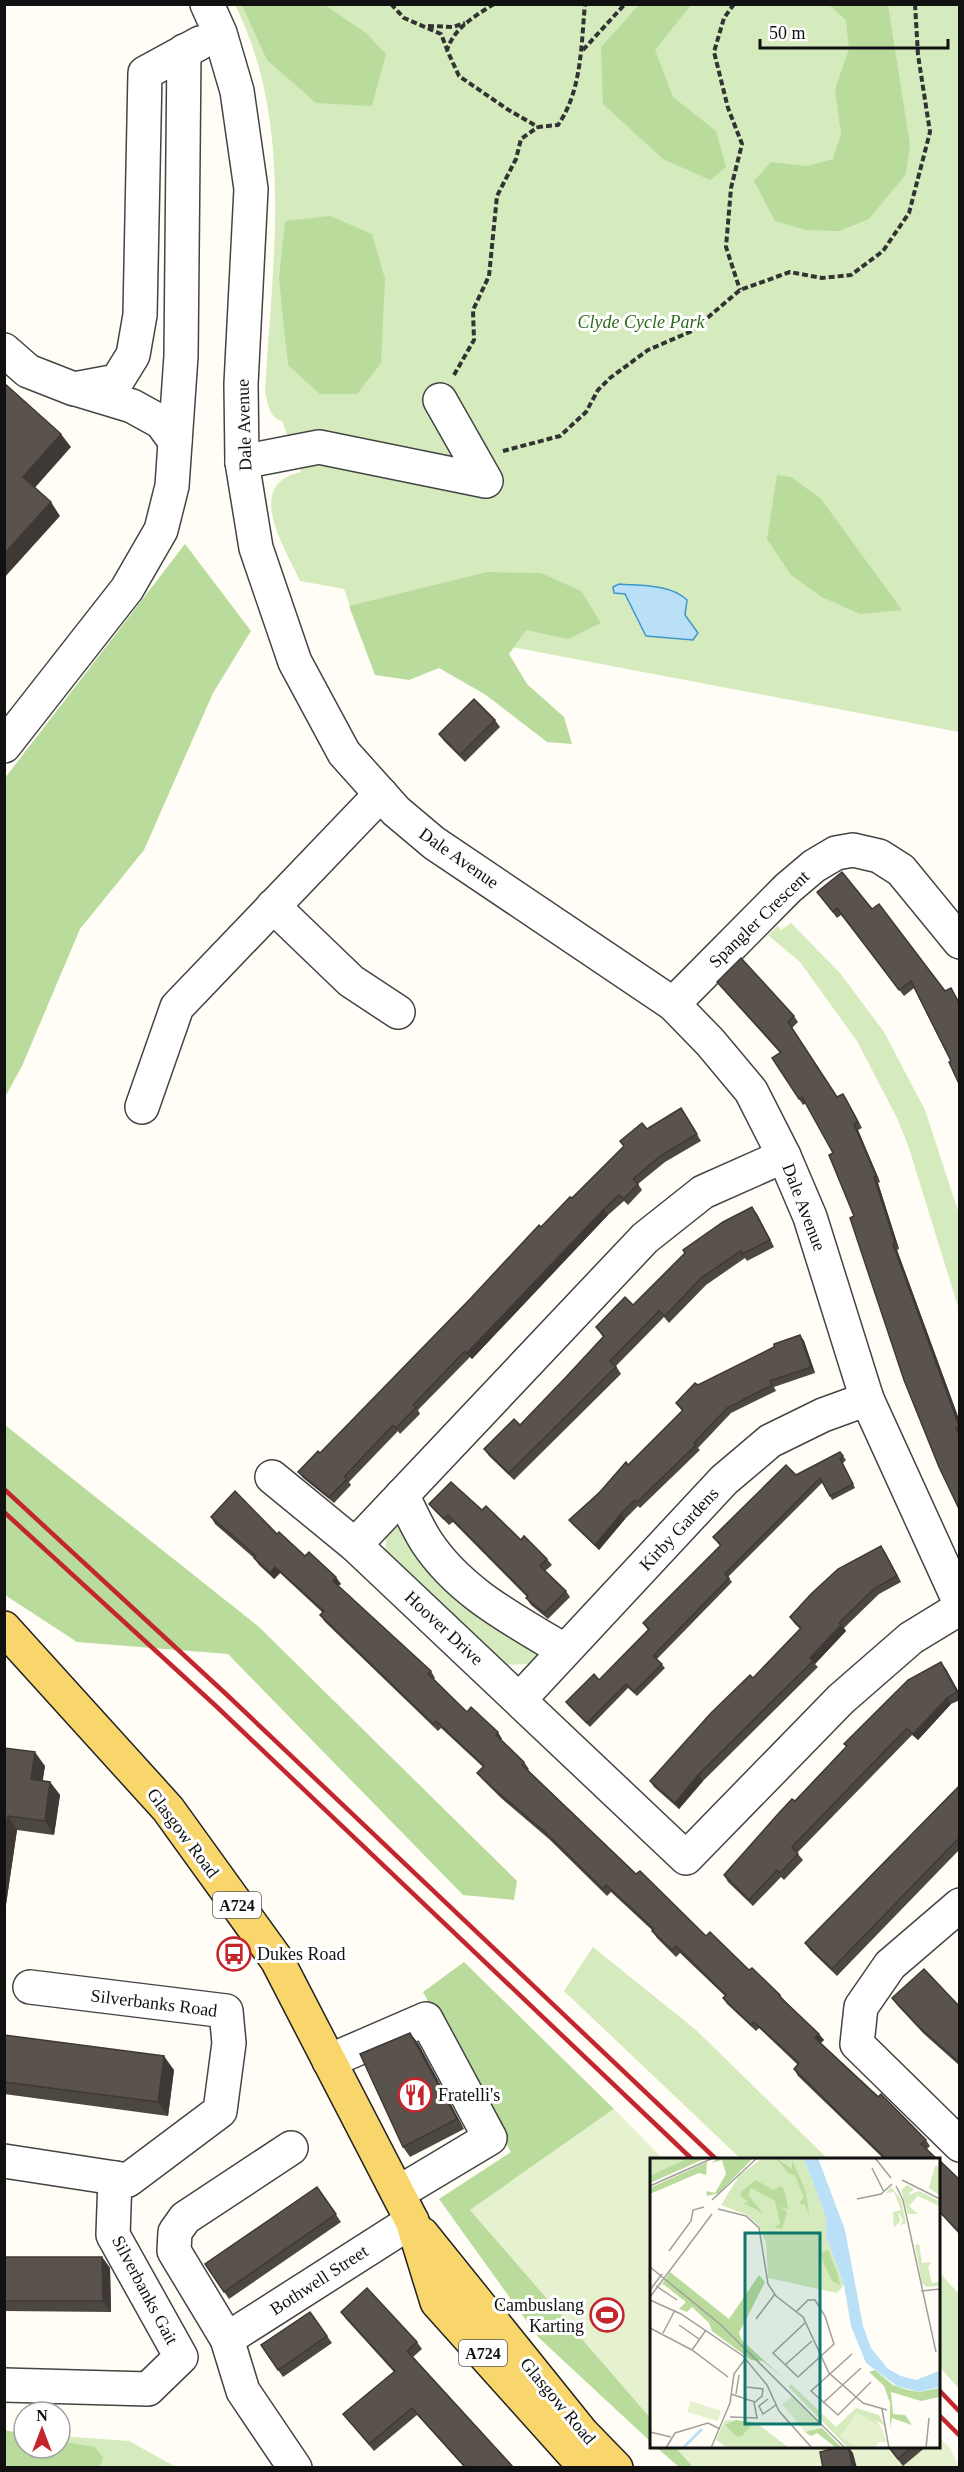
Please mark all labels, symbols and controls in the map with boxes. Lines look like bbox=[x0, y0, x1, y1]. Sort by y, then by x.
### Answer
scale bar bbox=[760, 12, 948, 50]
text: 50 m bbox=[769, 23, 806, 43]
park label: Clyde Cycle Park bbox=[578, 312, 705, 332]
street label: Dale Avenue bbox=[232, 379, 256, 471]
street label: Dale Avenue bbox=[416, 823, 502, 893]
street label: Spangler Crescent bbox=[705, 866, 813, 972]
street label: Dale Avenue bbox=[778, 1160, 830, 1254]
street label: Kirby Gardens bbox=[635, 1483, 723, 1575]
street label: Hoover Drive bbox=[401, 1587, 487, 1669]
street label: Glasgow Road bbox=[143, 1784, 223, 1882]
road number: A724 bbox=[213, 1892, 261, 1918]
bus stop icon: Dukes Road bbox=[216, 1936, 252, 1972]
place label: Dukes Road bbox=[257, 1944, 346, 1964]
street label: Silverbanks Road bbox=[90, 1985, 218, 2021]
restaurant icon: Fratelli's bbox=[397, 2077, 433, 2113]
place label: Fratelli's bbox=[438, 2085, 500, 2105]
inset map bbox=[650, 2158, 940, 2448]
street label: Silverbanks Gait bbox=[108, 2232, 182, 2348]
street label: Bothwell Street bbox=[266, 2241, 372, 2319]
place label: Cambuslang Karting bbox=[494, 2295, 584, 2336]
sports icon: Cambuslang Karting bbox=[589, 2297, 625, 2333]
road number: A724 bbox=[459, 2340, 507, 2366]
street label: Glasgow Road bbox=[516, 2354, 600, 2448]
north arrow bbox=[12, 2400, 72, 2460]
text: N bbox=[36, 2407, 48, 2424]

